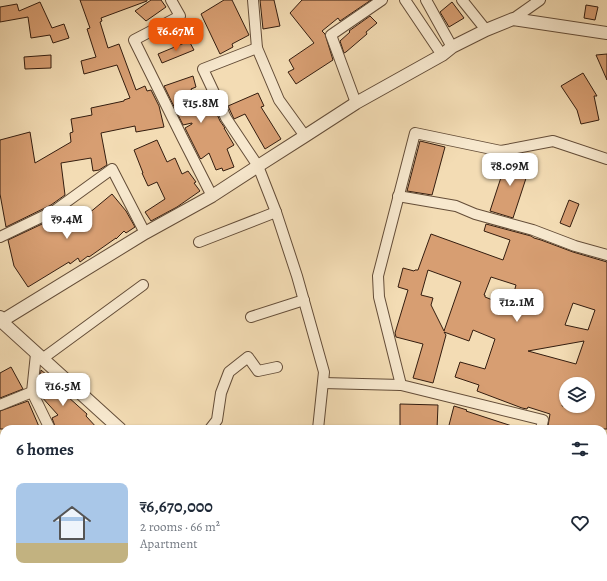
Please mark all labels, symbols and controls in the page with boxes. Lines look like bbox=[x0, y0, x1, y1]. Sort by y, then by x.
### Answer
pin: ₹6.67M bbox=[143, 18, 209, 52]
text: ₹6.67M bbox=[157, 22, 195, 39]
pin: ₹15.8M bbox=[168, 90, 234, 124]
text: ₹15.8M bbox=[183, 94, 219, 111]
pin: ₹8.09M bbox=[477, 153, 543, 187]
text: ₹8.09M bbox=[491, 157, 529, 174]
pin: ₹9.4M bbox=[39, 206, 95, 240]
text: ₹9.4M bbox=[51, 210, 83, 227]
pin: ₹12.1M bbox=[484, 289, 550, 323]
text: ₹12.1M bbox=[500, 293, 534, 310]
pin: ₹16.5M bbox=[30, 373, 96, 407]
text: ₹16.5M bbox=[45, 377, 81, 394]
map controls bbox=[559, 377, 595, 413]
button: layers bbox=[559, 377, 595, 413]
text: 6 homes bbox=[16, 438, 74, 461]
icon: filters bbox=[569, 438, 591, 460]
text: ₹6,670,000 bbox=[140, 495, 213, 518]
icon: home bbox=[48, 499, 96, 547]
icon: heart bbox=[569, 512, 591, 534]
text: 2 rooms · 66 m² bbox=[140, 518, 220, 535]
text: Apartment bbox=[140, 535, 198, 552]

